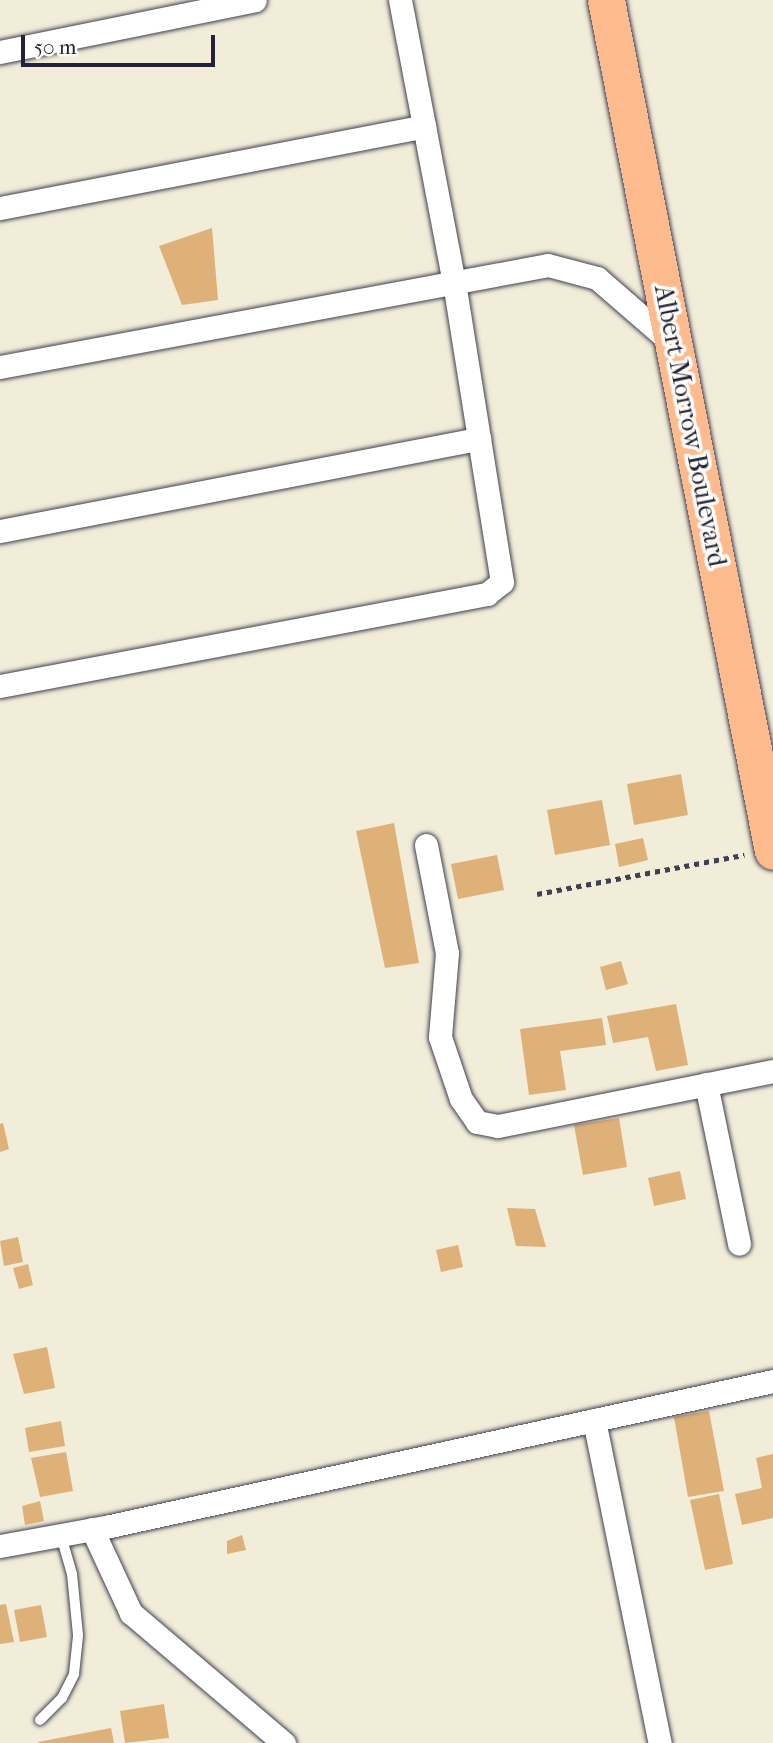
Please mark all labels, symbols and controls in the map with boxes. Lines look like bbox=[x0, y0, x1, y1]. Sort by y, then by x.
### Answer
scale bar bbox=[24, 21, 219, 65]
text: 50 m bbox=[34, 35, 77, 59]
street label: Albert Morrow Boulevard bbox=[647, 283, 733, 569]

